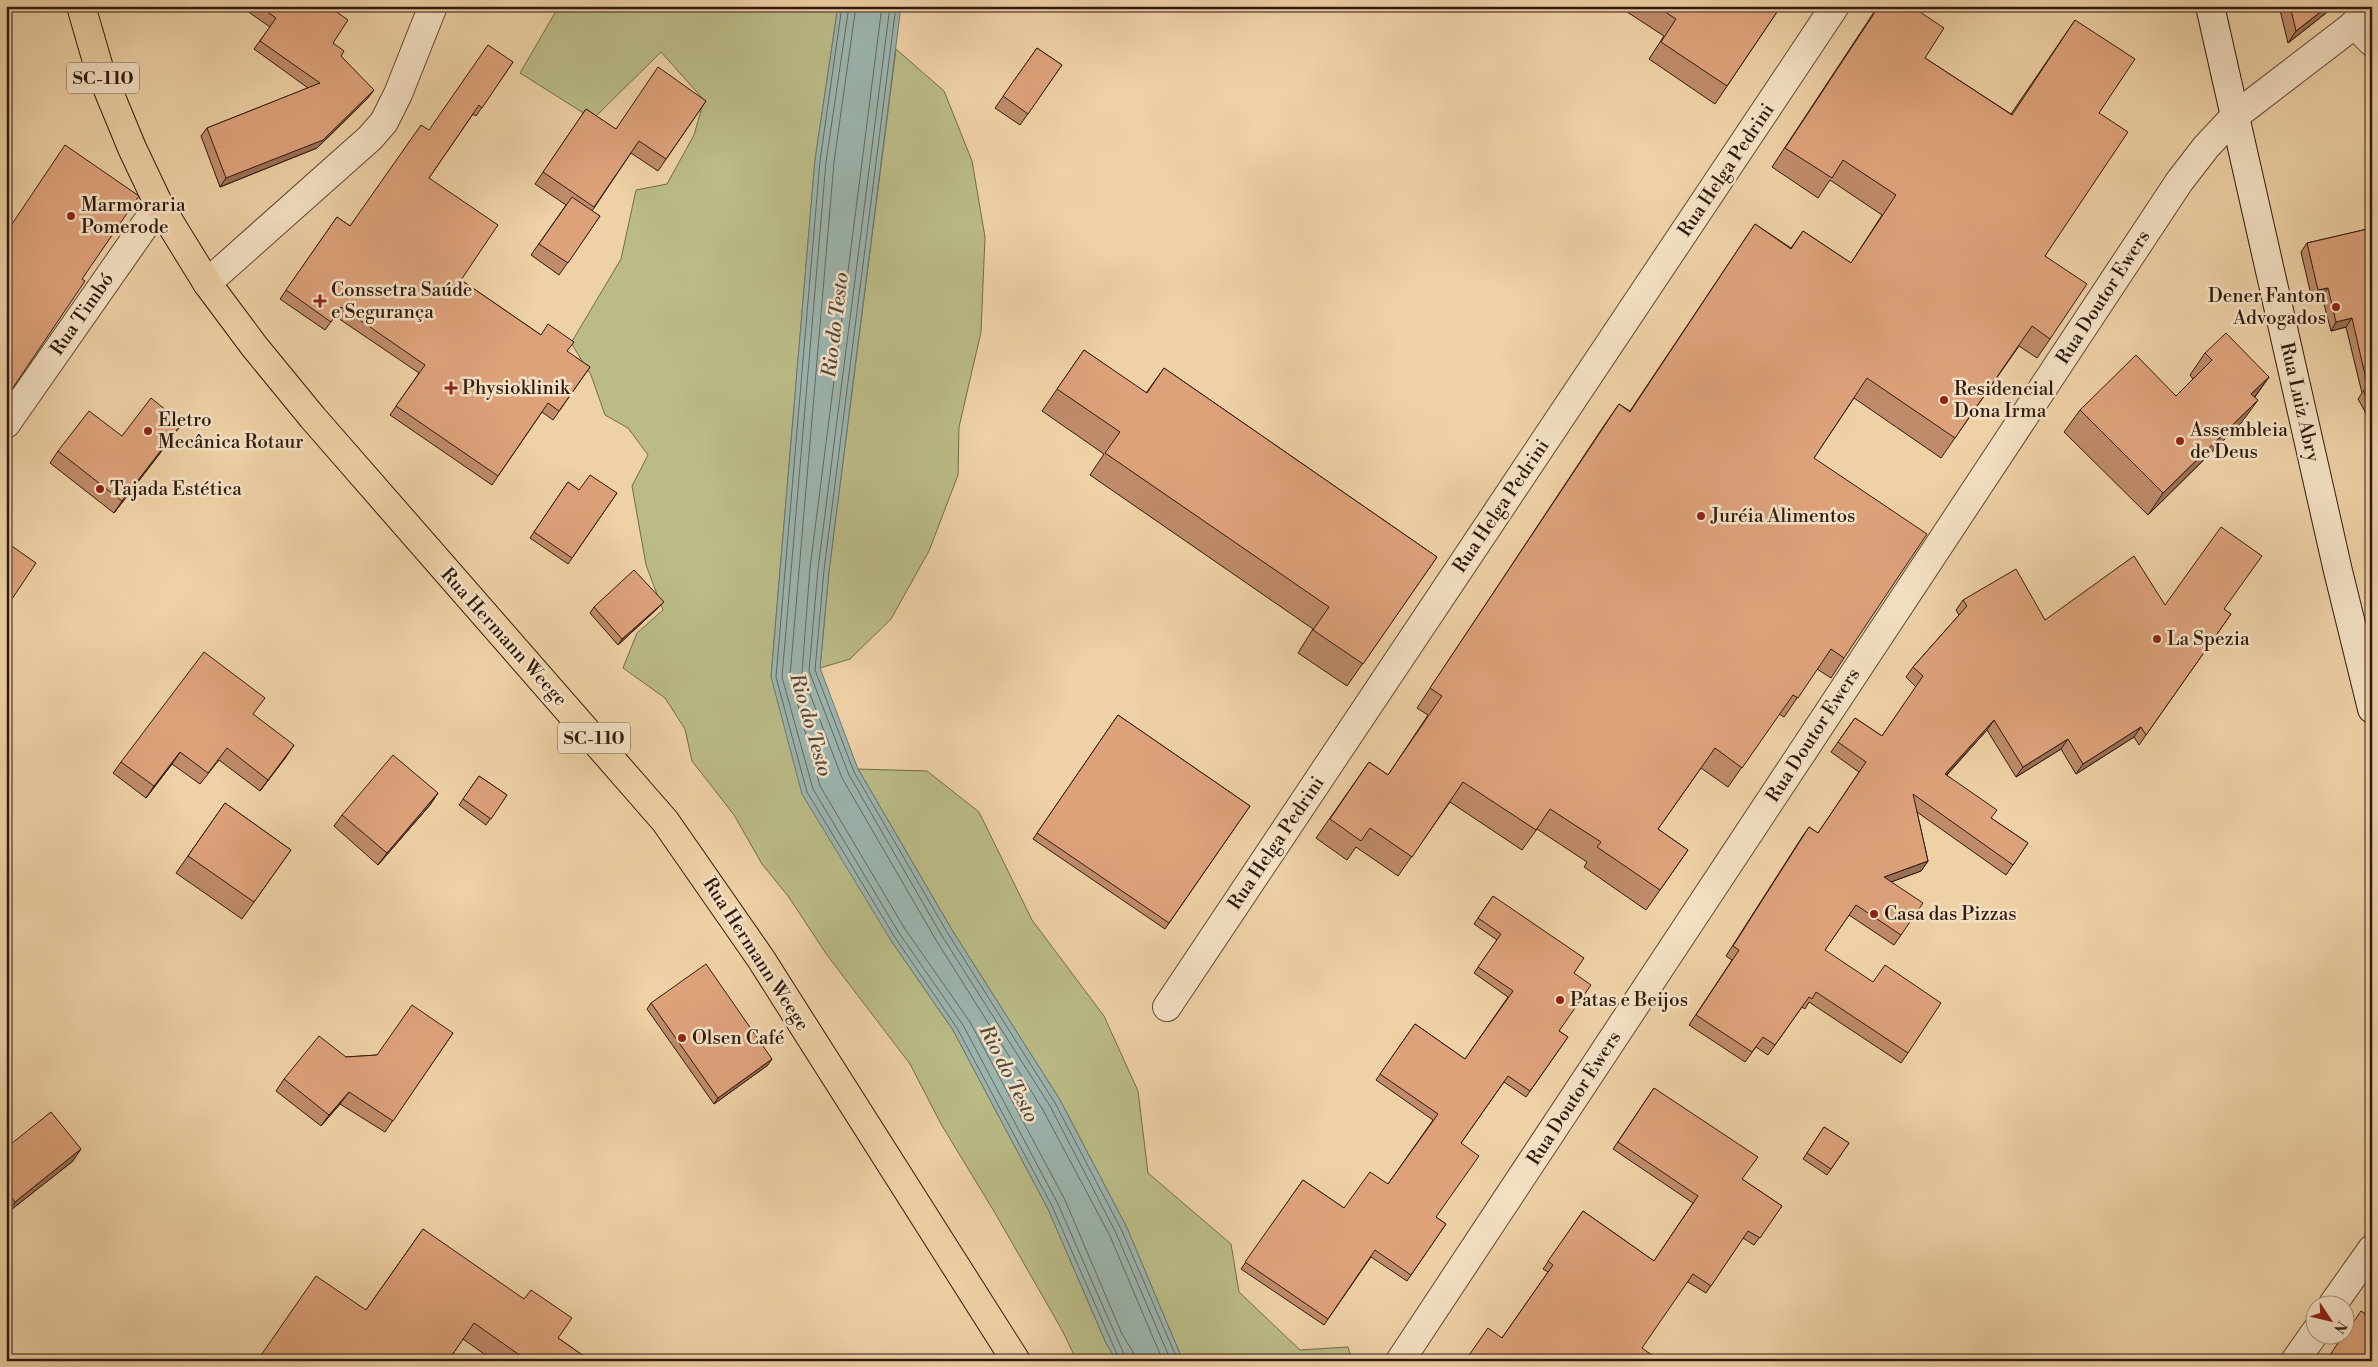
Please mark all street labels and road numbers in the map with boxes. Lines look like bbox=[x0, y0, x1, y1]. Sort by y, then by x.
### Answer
road number: SC-110 bbox=[67, 62, 139, 94]
street label: Rua Helga Pedrini bbox=[1672, 99, 1780, 241]
street label: Rua Doutor Ewers bbox=[2051, 225, 2155, 369]
street label: Rua Timbó bbox=[45, 268, 119, 360]
street label: Rua Luiz Abry bbox=[2275, 340, 2326, 465]
street label: Rua Helga Pedrini bbox=[1447, 435, 1555, 577]
street label: Rua Hermann Weege bbox=[435, 563, 573, 711]
street label: Rua Doutor Ewers bbox=[1761, 663, 1865, 807]
road number: SC-110 bbox=[558, 722, 630, 754]
street label: Rua Helga Pedrini bbox=[1222, 772, 1330, 914]
street label: Rua Hermann Weege bbox=[697, 873, 815, 1035]
street label: Rua Doutor Ewers bbox=[1522, 1026, 1626, 1170]

